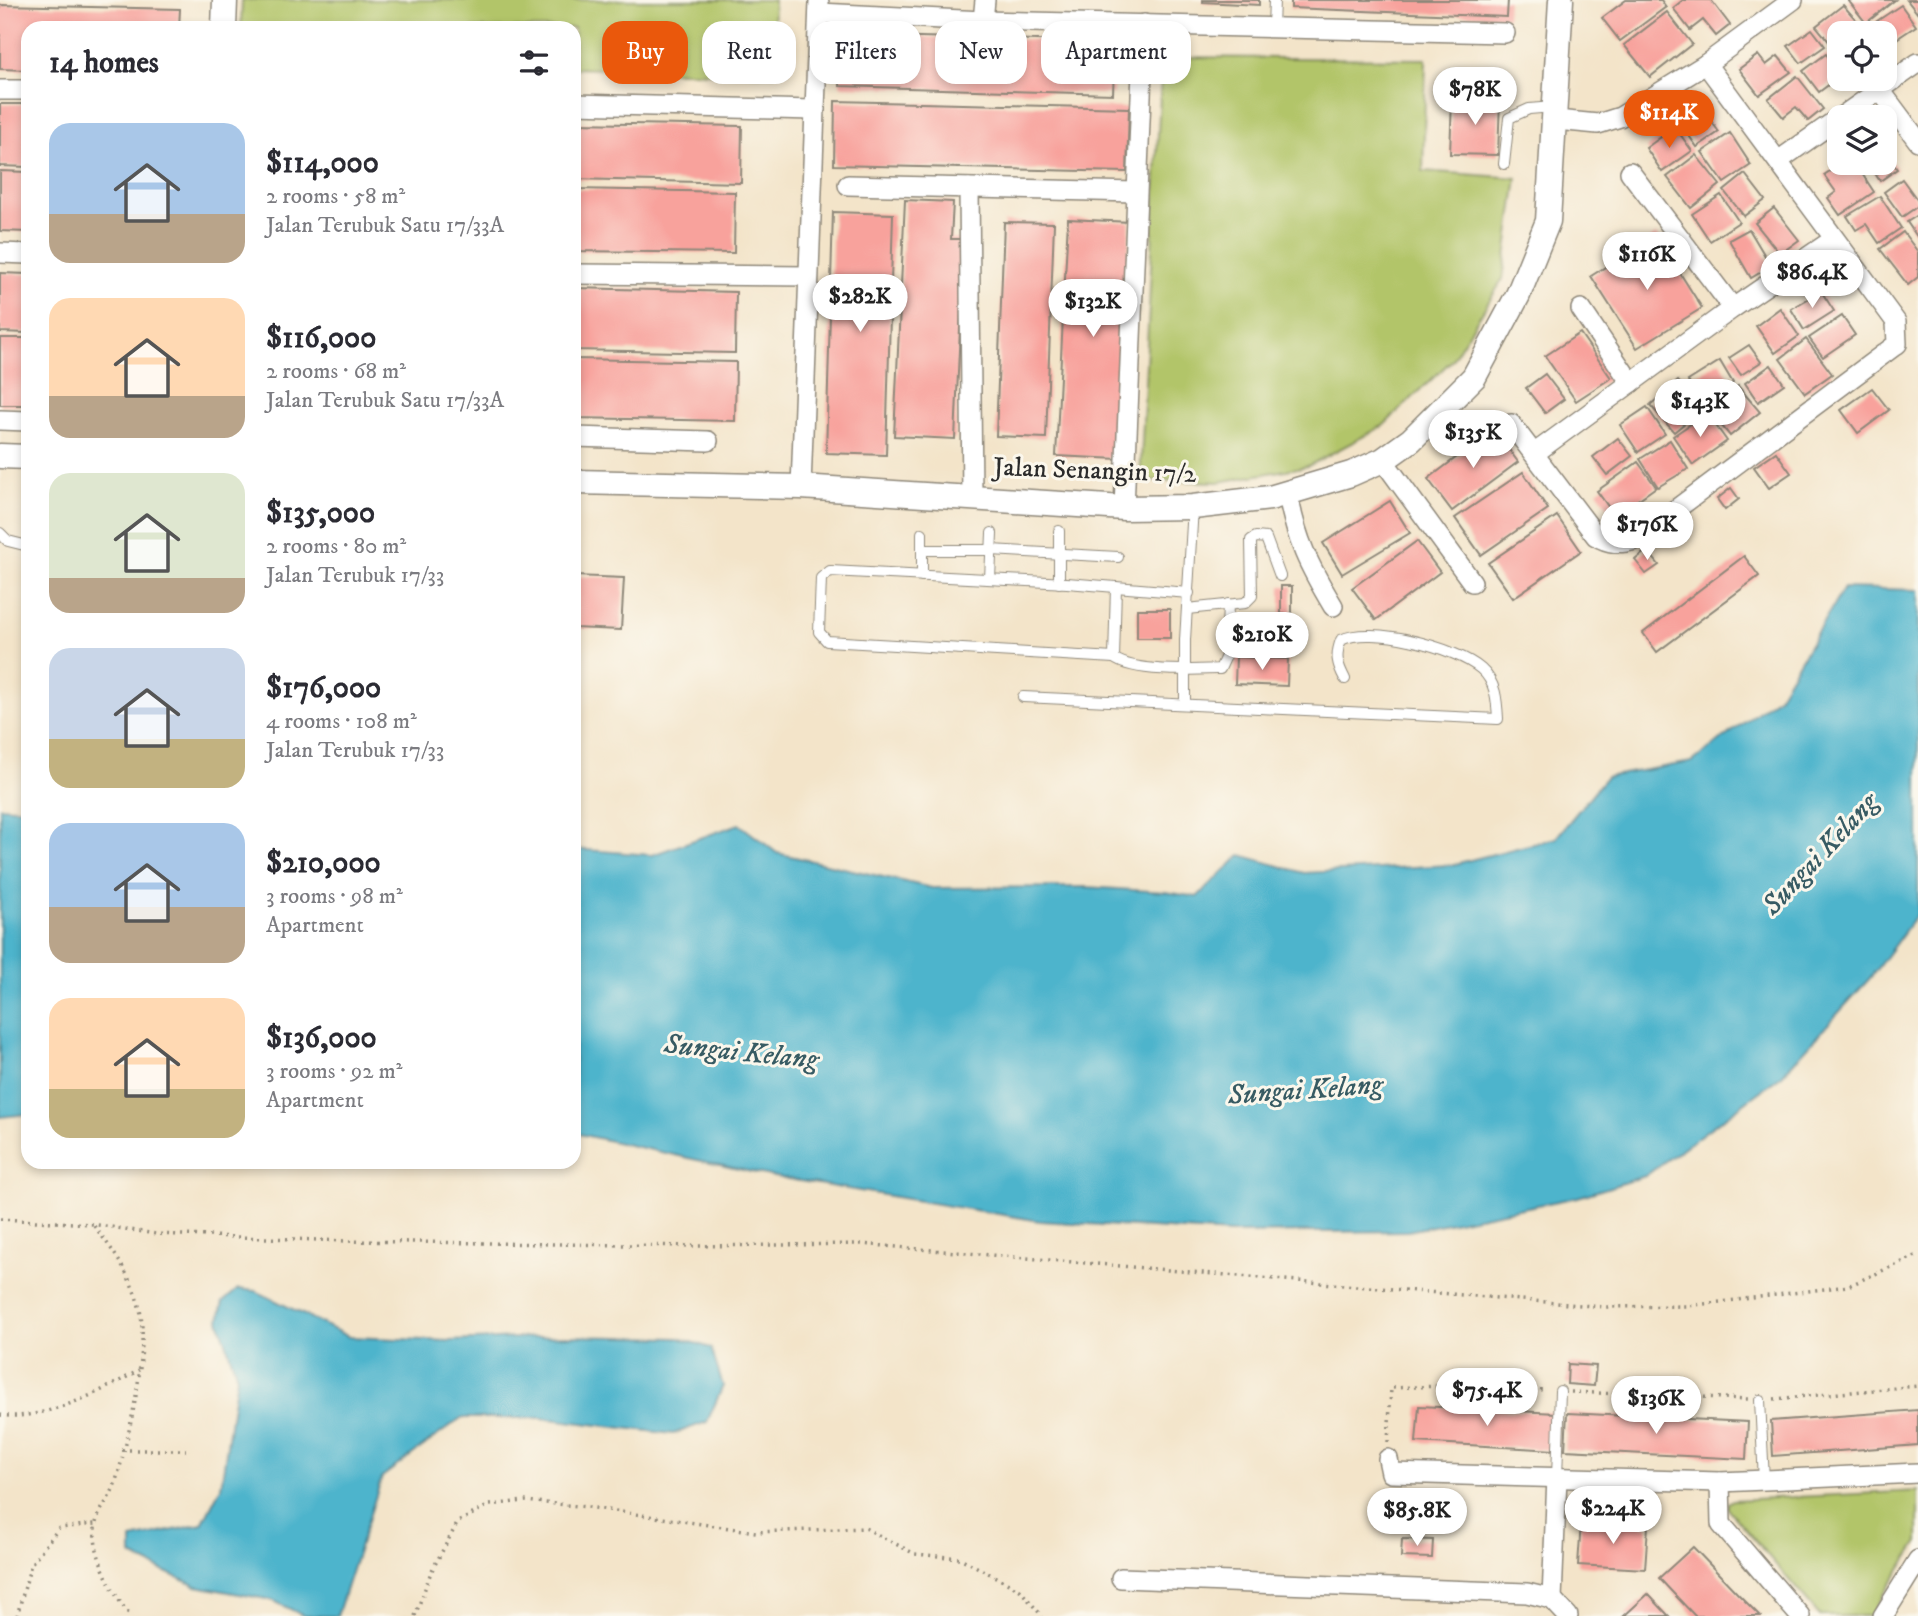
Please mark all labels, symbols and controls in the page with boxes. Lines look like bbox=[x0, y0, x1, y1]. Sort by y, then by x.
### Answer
chip: Buy bbox=[602, 21, 688, 84]
chip: Rent bbox=[702, 21, 796, 84]
chip: Filters bbox=[810, 21, 921, 84]
chip: New bbox=[935, 21, 1027, 84]
chip: Apartment bbox=[1041, 21, 1191, 84]
map controls bbox=[1827, 21, 1897, 175]
button: locate bbox=[1827, 21, 1897, 91]
icon: filters bbox=[515, 44, 553, 82]
text: 14 homes bbox=[49, 45, 159, 82]
pin: $78K bbox=[1434, 68, 1516, 127]
text: $78K bbox=[1449, 75, 1501, 104]
pin: $114K bbox=[1620, 90, 1718, 150]
text: $114K bbox=[1640, 98, 1698, 127]
button: layers bbox=[1827, 105, 1897, 175]
text: $114,000 bbox=[266, 145, 379, 182]
icon: home bbox=[105, 151, 189, 235]
text: 2 rooms · 58 m² bbox=[266, 182, 405, 211]
text: Jalan Terubuk Satu 17/33A bbox=[266, 211, 504, 240]
pin: $116K bbox=[1598, 232, 1696, 292]
text: $116K bbox=[1618, 240, 1676, 269]
pin: $86.4K bbox=[1755, 250, 1869, 310]
text: $86.4K bbox=[1776, 258, 1848, 287]
pin: $282K bbox=[811, 274, 909, 334]
pin: $132K bbox=[1044, 280, 1142, 339]
text: $282K bbox=[829, 282, 891, 311]
text: $132K bbox=[1064, 287, 1122, 316]
text: $116,000 bbox=[266, 320, 376, 357]
icon: home bbox=[105, 326, 189, 410]
text: 2 rooms · 68 m² bbox=[266, 357, 406, 386]
pin: $143K bbox=[1651, 380, 1749, 439]
text: Jalan Terubuk Satu 17/33A bbox=[266, 386, 504, 415]
text: $143K bbox=[1671, 387, 1729, 416]
pin: $135K bbox=[1424, 410, 1522, 470]
text: $135K bbox=[1444, 418, 1502, 447]
street label: Jalan Senangin 17/2 bbox=[991, 451, 1197, 491]
text: $135,000 bbox=[266, 495, 375, 532]
icon: home bbox=[105, 501, 189, 585]
pin: $176K bbox=[1598, 503, 1696, 562]
text: $176K bbox=[1616, 510, 1678, 539]
text: 2 rooms · 80 m² bbox=[266, 532, 406, 561]
text: Jalan Terubuk 17/33 bbox=[266, 561, 444, 590]
pin: $210K bbox=[1213, 612, 1311, 672]
text: $210K bbox=[1232, 620, 1292, 649]
text: $176,000 bbox=[266, 670, 381, 707]
icon: home bbox=[105, 676, 189, 760]
text: 4 rooms · 108 m² bbox=[266, 707, 417, 736]
text: Jalan Terubuk 17/33 bbox=[266, 736, 444, 765]
water label: Sungai Kelang bbox=[1754, 784, 1887, 923]
text: $210,000 bbox=[266, 845, 381, 882]
icon: home bbox=[105, 851, 189, 935]
text: 3 rooms · 98 m² bbox=[266, 882, 403, 911]
text: Apartment bbox=[266, 911, 364, 940]
text: $136,000 bbox=[266, 1020, 377, 1057]
icon: home bbox=[105, 1026, 189, 1110]
water label: Sungai Kelang bbox=[661, 1026, 822, 1078]
text: 3 rooms · 92 m² bbox=[266, 1057, 403, 1086]
water label: Sungai Kelang bbox=[1226, 1067, 1386, 1113]
text: Apartment bbox=[266, 1086, 364, 1115]
pin: $75.4K bbox=[1430, 1368, 1544, 1428]
text: $75.4K bbox=[1452, 1376, 1522, 1405]
pin: $136K bbox=[1607, 1376, 1705, 1436]
text: $136K bbox=[1627, 1384, 1685, 1413]
pin: $224K bbox=[1564, 1486, 1662, 1546]
pin: $85.8K bbox=[1360, 1488, 1474, 1548]
text: $224K bbox=[1581, 1494, 1645, 1523]
text: $85.8K bbox=[1383, 1496, 1451, 1525]

